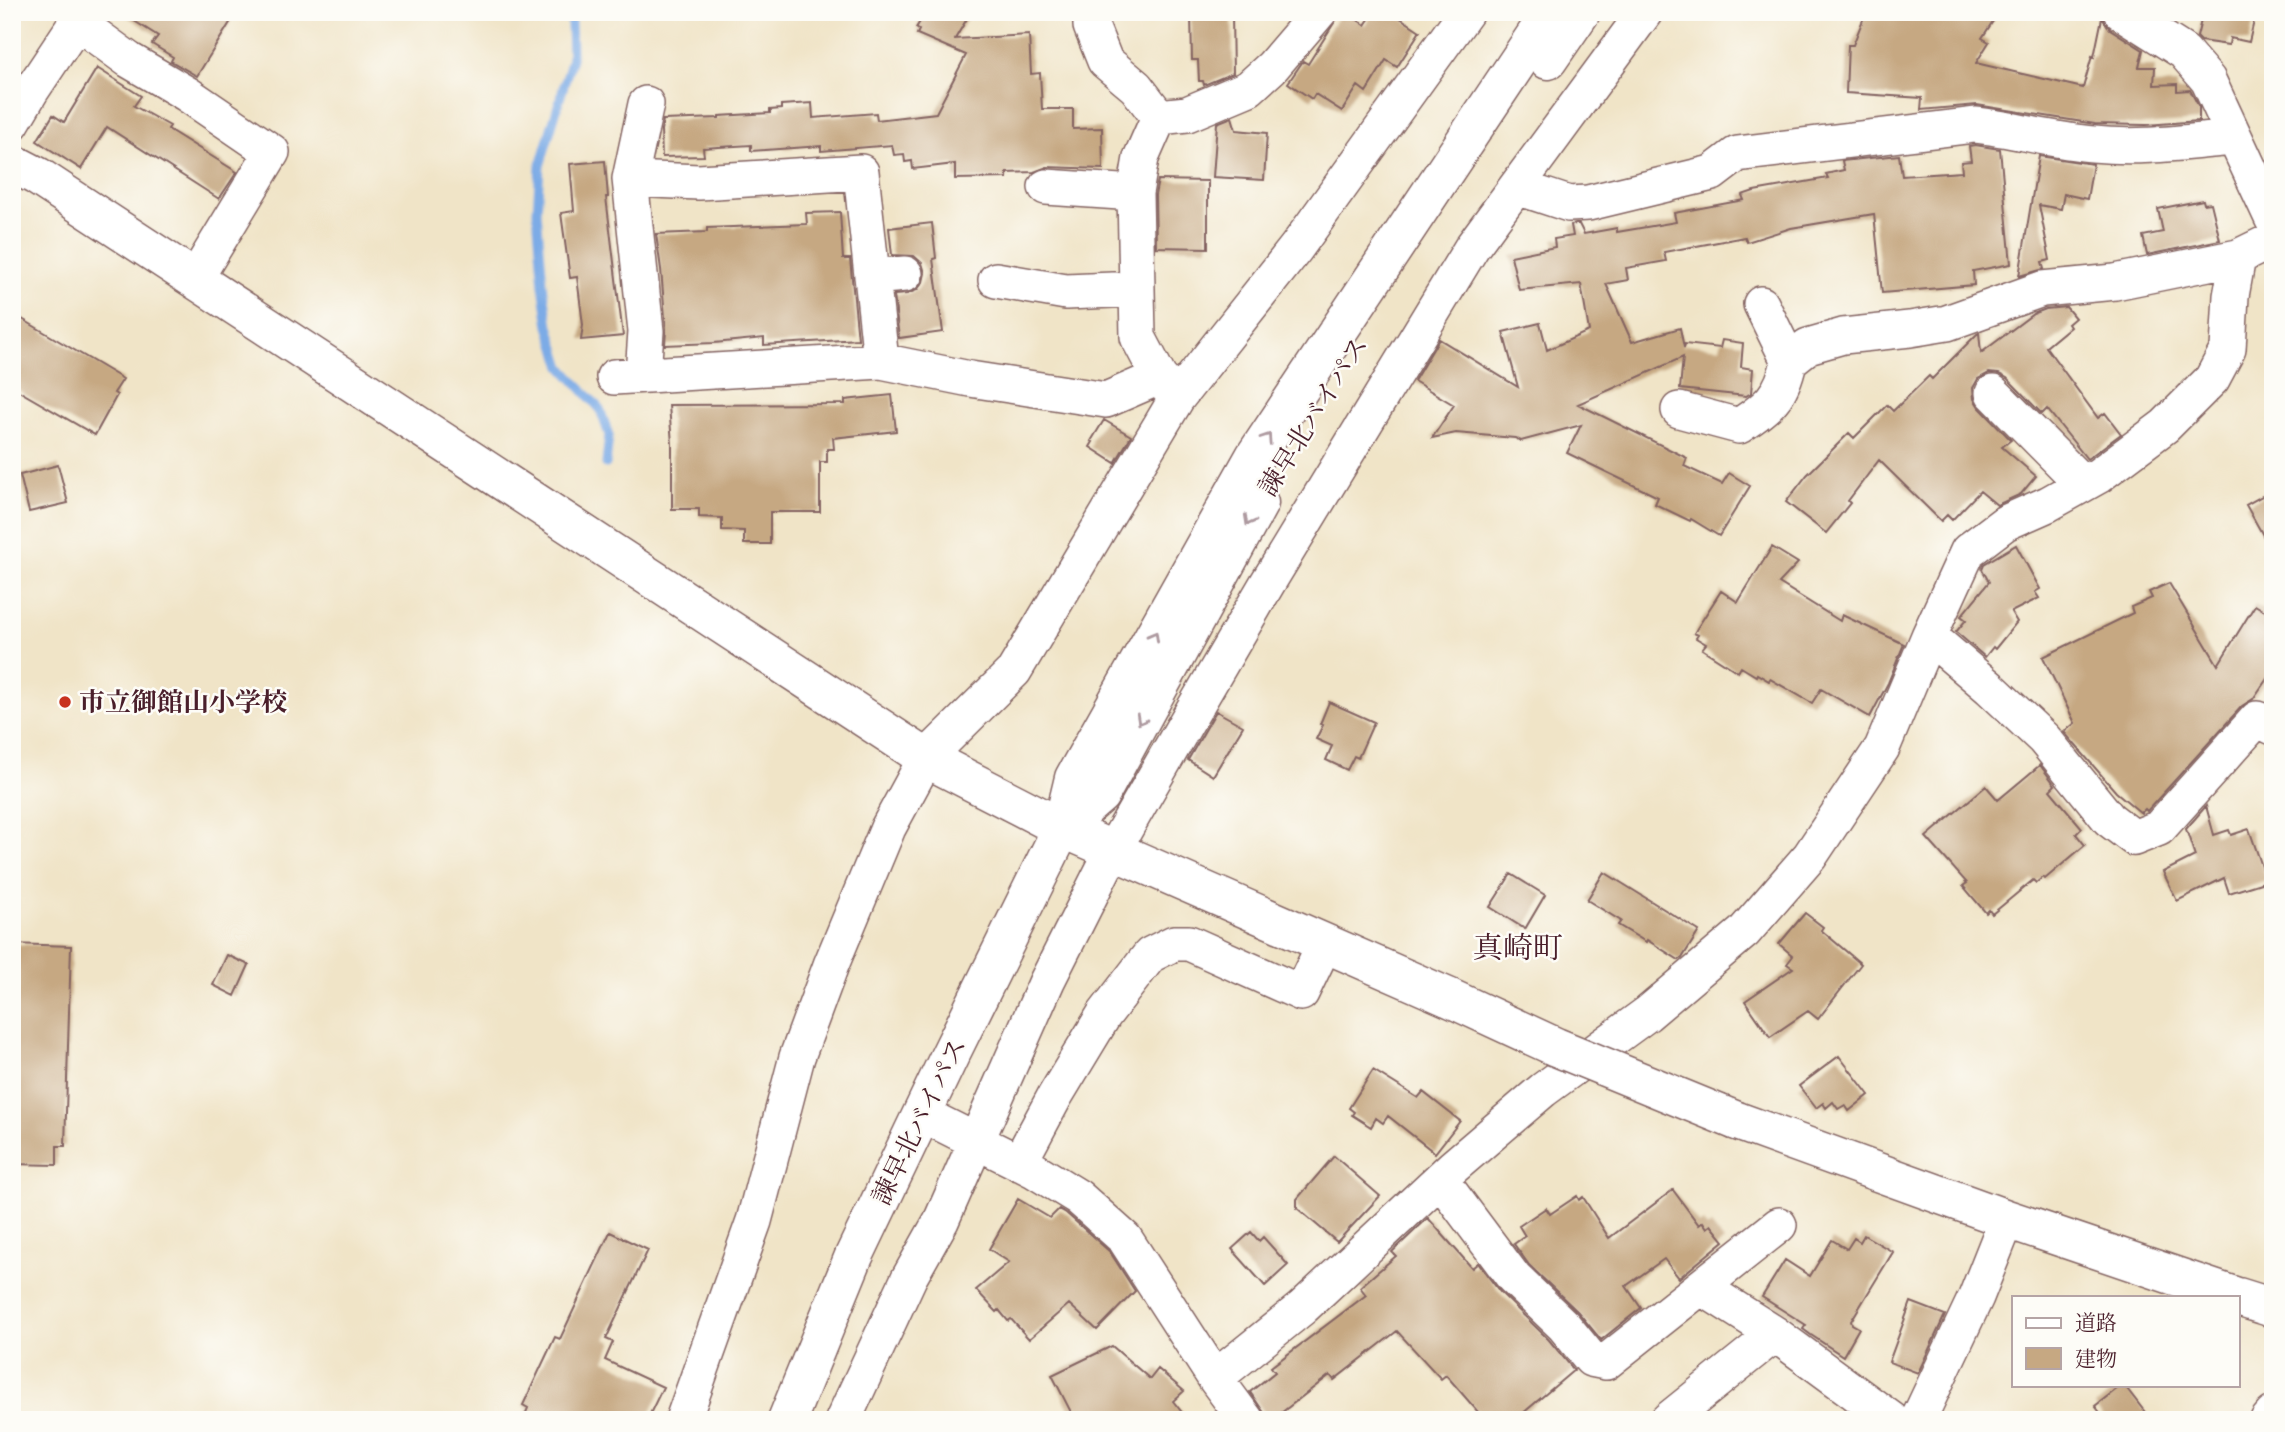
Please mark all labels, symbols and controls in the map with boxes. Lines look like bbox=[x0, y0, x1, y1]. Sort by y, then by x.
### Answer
street label: 諫早北バイパス bbox=[1251, 331, 1375, 501]
one-way arrow bbox=[1259, 433, 1271, 446]
one-way arrow bbox=[1244, 513, 1258, 526]
one-way arrow bbox=[1146, 630, 1159, 643]
place label: 市立御館山小学校 bbox=[79, 686, 287, 718]
marker: 市立御館山小学校 bbox=[57, 694, 73, 710]
one-way arrow bbox=[1135, 713, 1149, 726]
district label: 真崎町 bbox=[1473, 930, 1563, 966]
street label: 諫早北バイパス bbox=[865, 1032, 973, 1210]
legend bbox=[2012, 1296, 2240, 1386]
text: 道路 bbox=[2075, 1310, 2117, 1336]
text: 建物 bbox=[2075, 1346, 2117, 1372]

